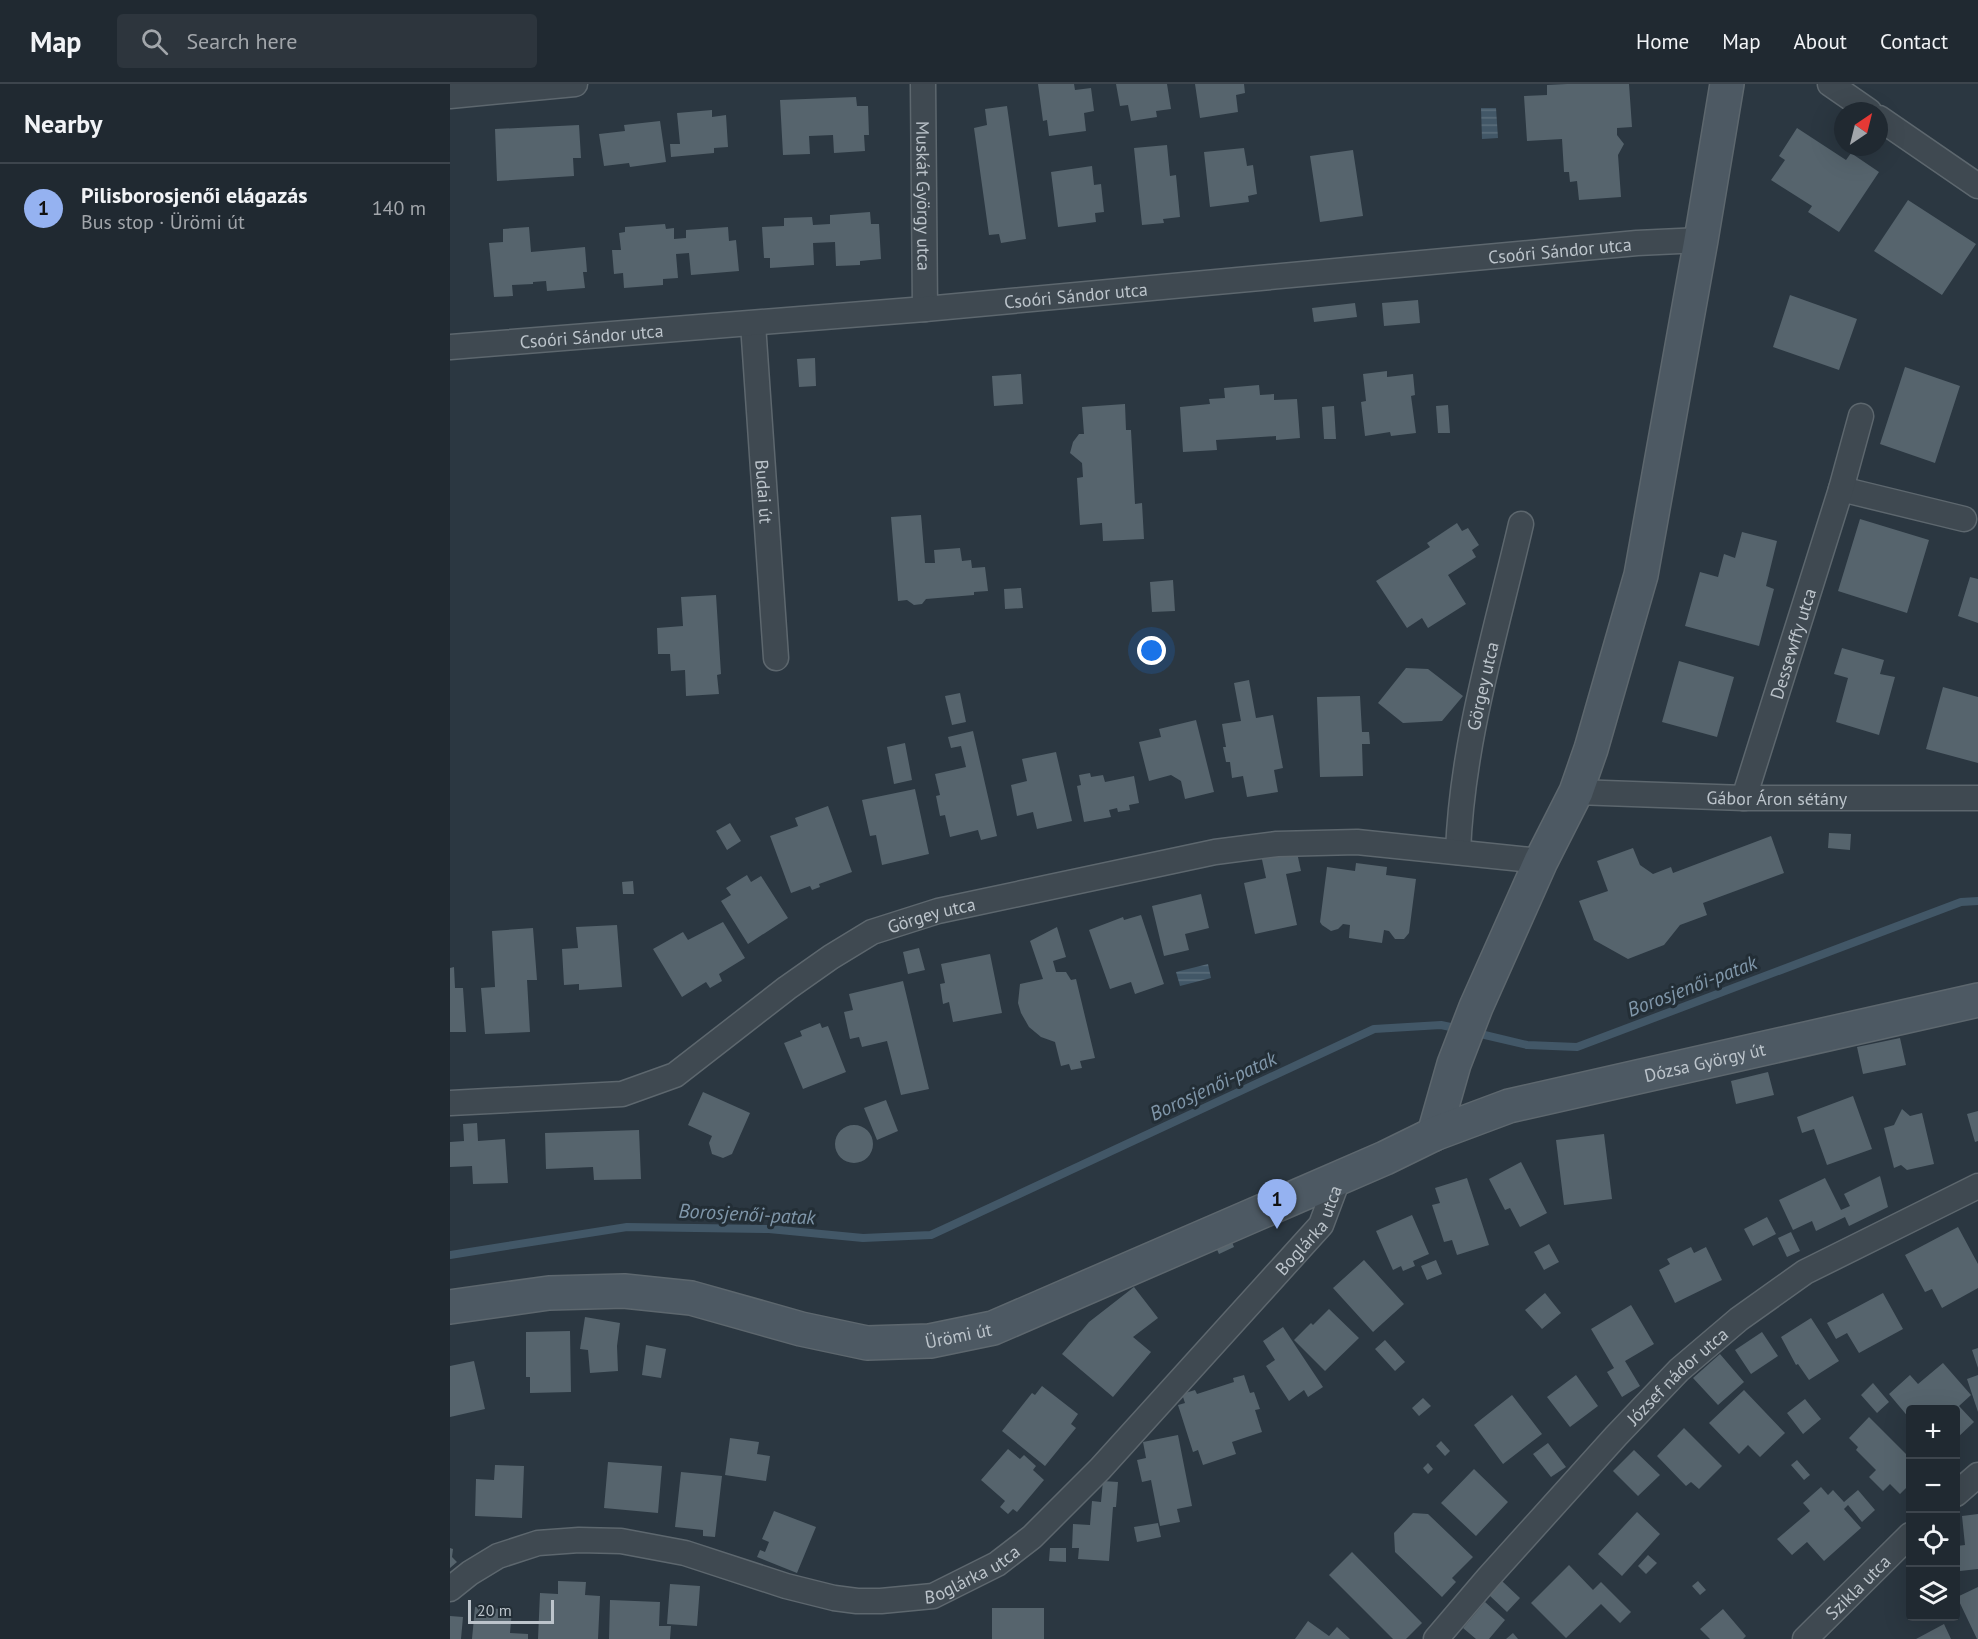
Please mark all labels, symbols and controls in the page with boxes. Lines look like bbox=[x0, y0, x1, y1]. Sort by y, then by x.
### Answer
search box bbox=[117, 14, 537, 68]
text: Map bbox=[30, 23, 81, 60]
icon: search bbox=[138, 25, 171, 58]
text: Search here bbox=[186, 27, 297, 55]
text: Home bbox=[1636, 28, 1689, 55]
text: Map bbox=[1722, 28, 1761, 55]
text: About bbox=[1794, 28, 1847, 55]
text: Contact bbox=[1880, 28, 1948, 55]
north arrow bbox=[1834, 102, 1888, 156]
text: Nearby bbox=[24, 107, 102, 140]
street label: Muskát György utca bbox=[912, 121, 936, 271]
text: Pilisborosjenői elágazás bbox=[81, 181, 308, 209]
text: 1 bbox=[38, 195, 49, 221]
text: 140 m bbox=[372, 195, 426, 221]
text: Bus stop · Ürömi út bbox=[81, 209, 245, 235]
street label: Csoóri Sándor utca bbox=[1487, 232, 1632, 268]
street label: Csoóri Sándor utca bbox=[1003, 277, 1149, 313]
street label: Csoóri Sándor utca bbox=[519, 318, 664, 353]
street label: Budai út bbox=[751, 459, 778, 524]
street label: Dessewffy utca bbox=[1764, 585, 1821, 702]
your location bbox=[1137, 636, 1166, 665]
street label: Görgey utca bbox=[1461, 639, 1503, 732]
street label: Gábor Áron sétány bbox=[1706, 785, 1848, 810]
street label: Görgey utca bbox=[884, 892, 977, 938]
water label: Borosjenői-patak bbox=[1623, 949, 1762, 1023]
street label: Dózsa György út bbox=[1642, 1037, 1767, 1087]
water label: Borosjenői-patak bbox=[1145, 1045, 1282, 1127]
pin: 1 bbox=[1258, 1180, 1296, 1229]
street label: Boglárka utca bbox=[1270, 1182, 1346, 1280]
water label: Borosjenői-patak bbox=[678, 1197, 817, 1231]
street label: Ürömi út bbox=[923, 1317, 994, 1353]
street label: József nádor utca bbox=[1621, 1322, 1732, 1430]
map controls bbox=[1906, 1405, 1960, 1621]
button: + bbox=[1906, 1405, 1960, 1459]
button: − bbox=[1906, 1459, 1960, 1513]
button: locate bbox=[1906, 1513, 1960, 1567]
street label: Boglárka utca bbox=[923, 1539, 1024, 1608]
street label: Szikla utca bbox=[1820, 1550, 1895, 1624]
button: layers bbox=[1906, 1567, 1960, 1621]
scale bar bbox=[468, 1597, 554, 1624]
text: 20 m bbox=[477, 1600, 512, 1620]

